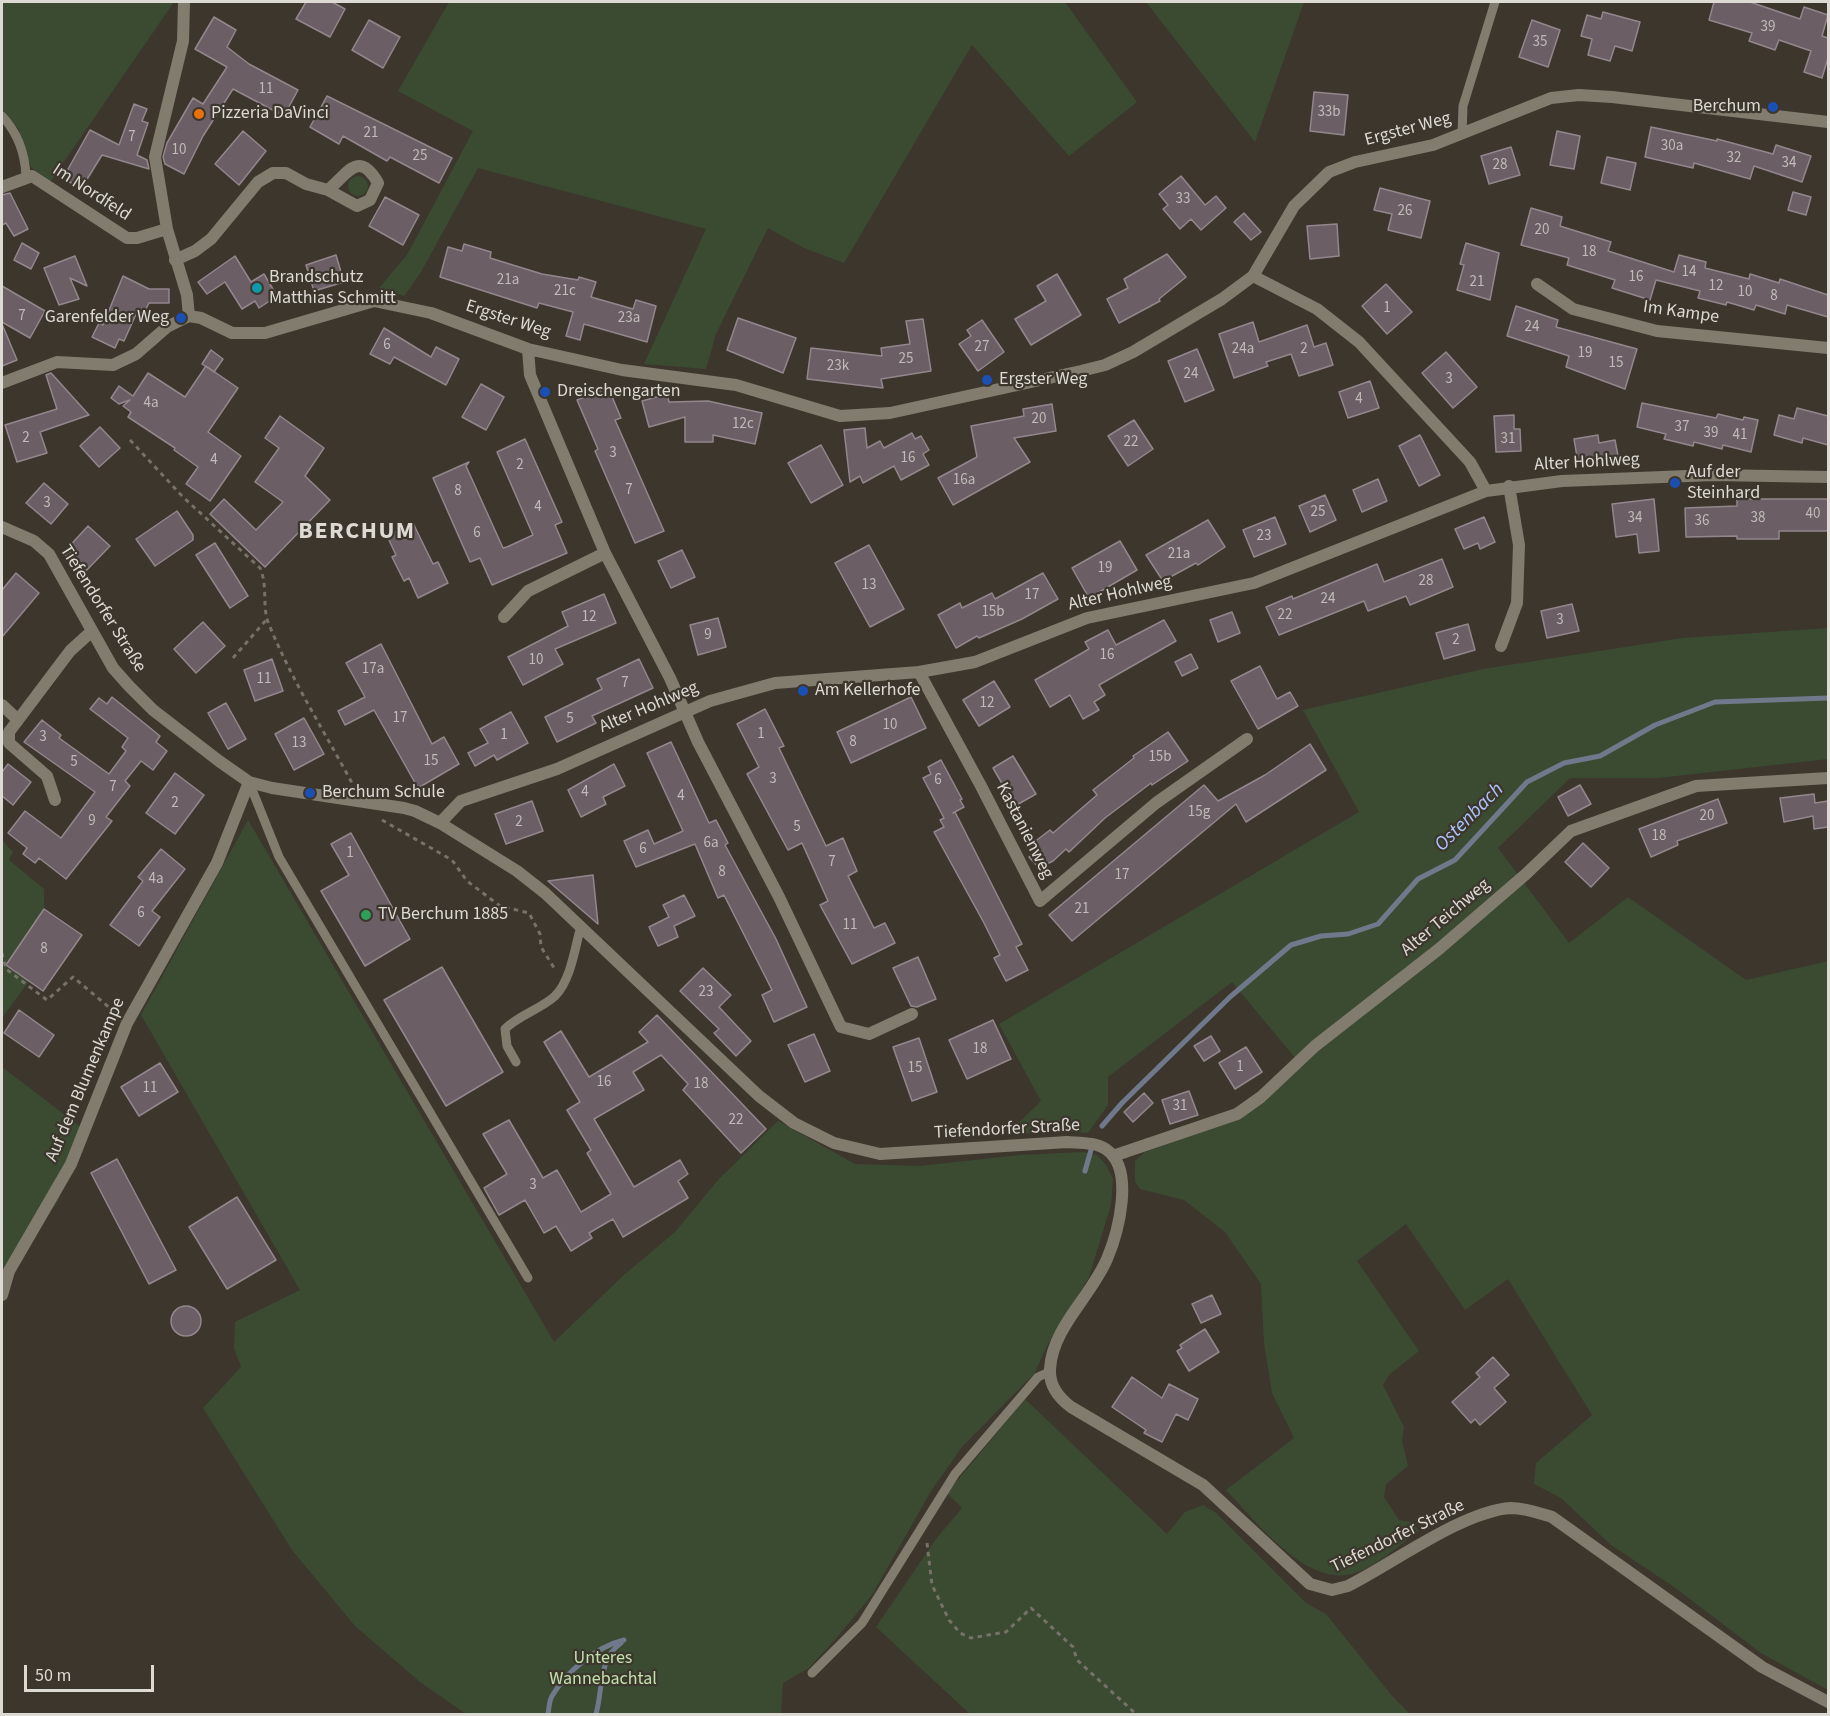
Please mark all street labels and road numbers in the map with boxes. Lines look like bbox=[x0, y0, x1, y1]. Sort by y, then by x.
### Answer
street label: Ergster Weg bbox=[1363, 108, 1453, 152]
street label: Im Nordfeld bbox=[48, 160, 134, 226]
street label: Ergster Weg bbox=[463, 296, 553, 344]
street label: Im Kampe bbox=[1642, 297, 1720, 329]
street label: Alter Hohlweg bbox=[1534, 449, 1640, 477]
street label: Tiefendorfer Straße bbox=[54, 541, 150, 677]
street label: Alter Hohlweg bbox=[1066, 572, 1174, 616]
street label: Alter Hohlweg bbox=[596, 677, 702, 739]
street label: Kastanienweg bbox=[990, 779, 1058, 883]
street label: Alter Teichweg bbox=[1397, 875, 1495, 961]
street label: Auf dem Blumenkampe bbox=[42, 995, 130, 1165]
street label: Tiefendorfer Straße bbox=[933, 1115, 1081, 1145]
street label: Tiefendorfer Straße bbox=[1328, 1495, 1468, 1579]

